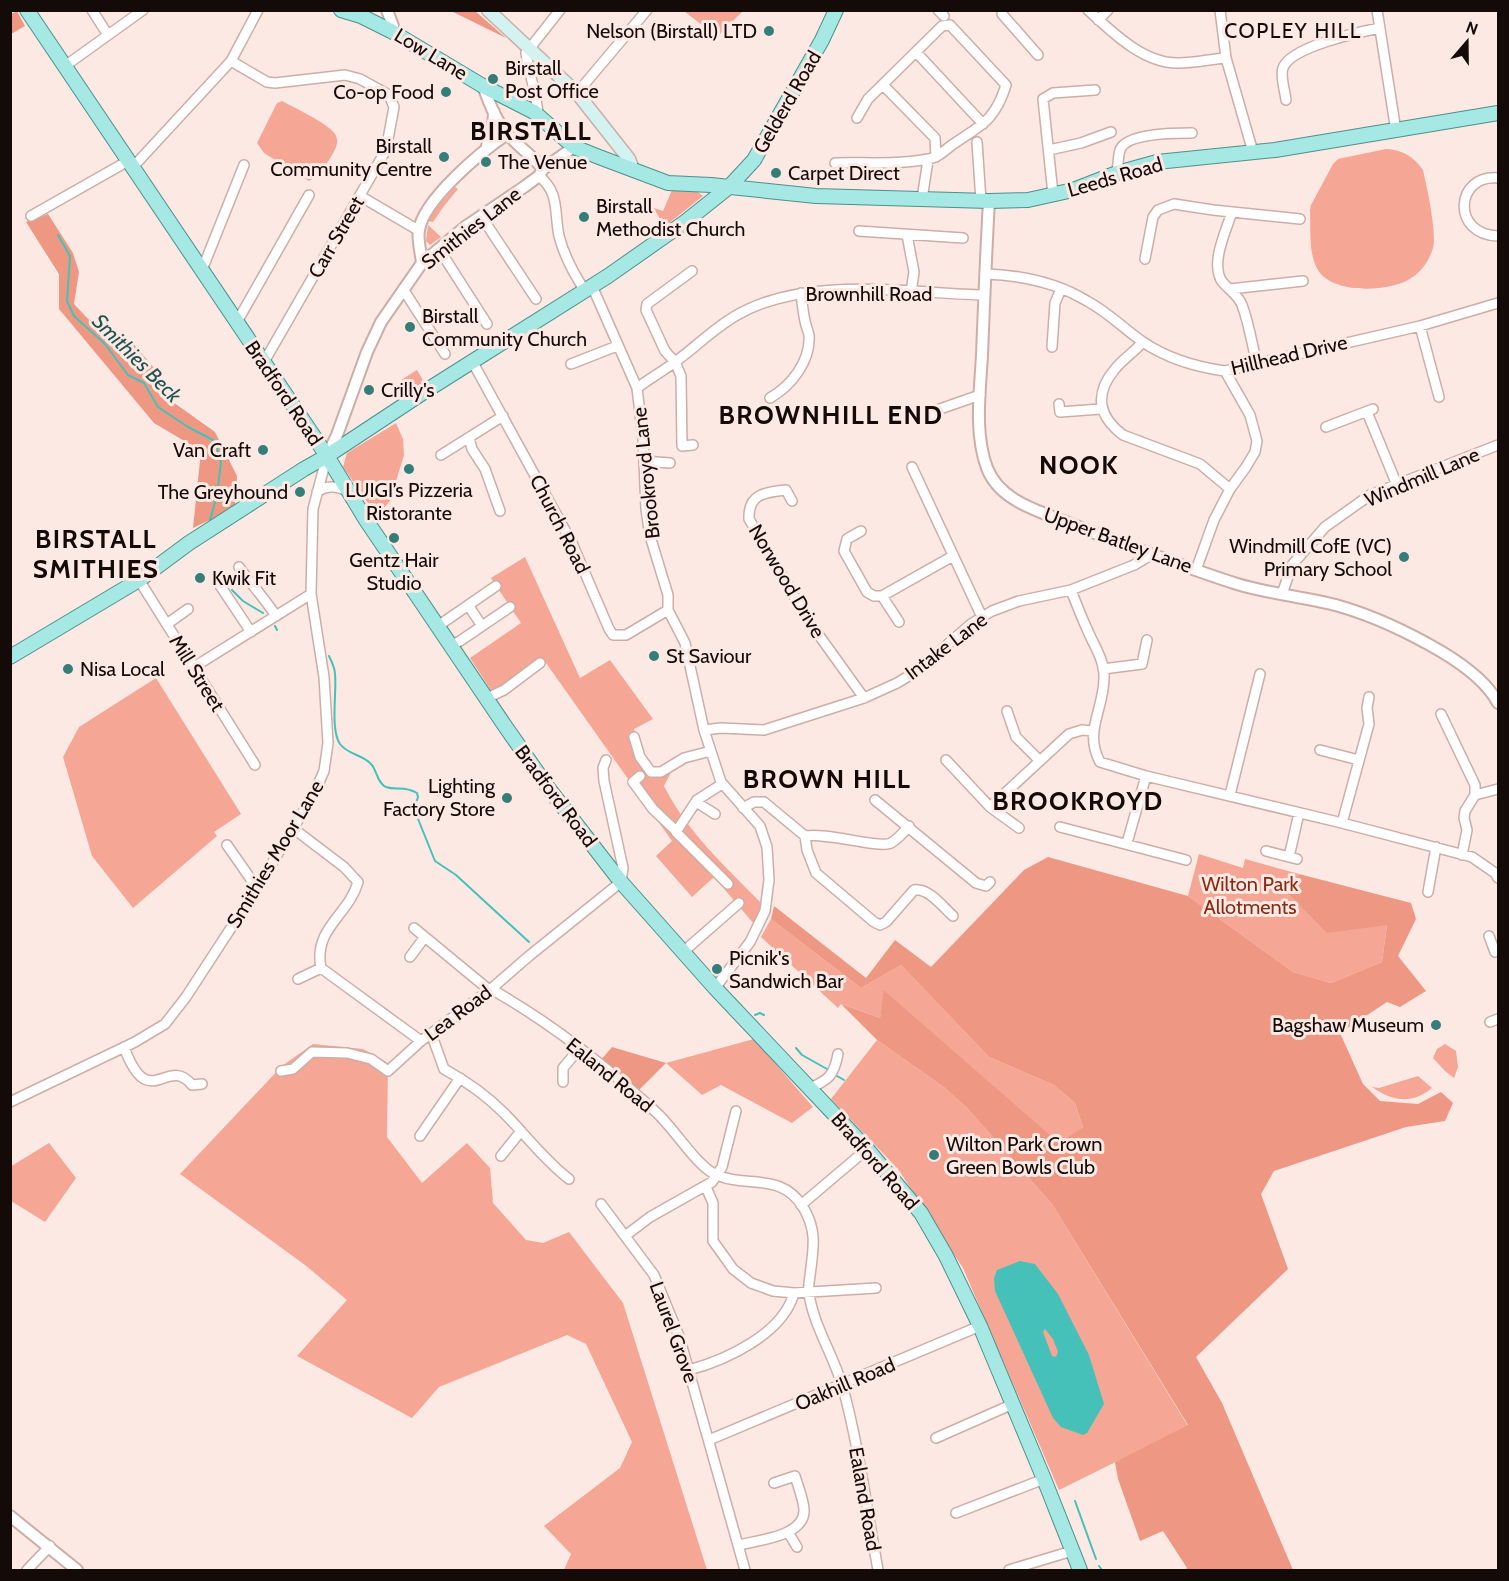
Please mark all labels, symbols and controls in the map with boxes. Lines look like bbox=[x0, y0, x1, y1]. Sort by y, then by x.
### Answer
north arrow bbox=[1437, 12, 1497, 72]
district label: COPLEY HILL bbox=[1224, 18, 1362, 43]
text: N bbox=[1463, 18, 1481, 39]
place label: Nelson (Birstall) LTD bbox=[586, 19, 757, 43]
street label: Low Lane bbox=[390, 23, 472, 85]
marker: Nelson (Birstall) LTD bbox=[762, 24, 776, 38]
street label: Gelderd Road bbox=[748, 46, 826, 158]
place label: Birstall Post Office bbox=[505, 56, 599, 103]
marker: Birstall Post Office bbox=[486, 72, 500, 86]
place label: Co-op Food bbox=[333, 80, 434, 104]
marker: Co-op Food bbox=[439, 85, 453, 99]
district label: BIRSTALL bbox=[470, 115, 592, 147]
place label: Birstall Community Centre bbox=[270, 134, 432, 181]
marker: Birstall Community Centre bbox=[437, 150, 451, 164]
place label: The Venue bbox=[498, 150, 587, 174]
street label: Leeds Road bbox=[1065, 152, 1165, 202]
marker: The Venue bbox=[479, 155, 493, 169]
place label: Carpet Direct bbox=[788, 161, 900, 185]
marker: Carpet Direct bbox=[769, 166, 783, 180]
street label: Smithies Lane bbox=[417, 182, 525, 274]
street label: Carr Street bbox=[303, 192, 369, 282]
place label: Birstall Methodist Church bbox=[596, 194, 745, 241]
marker: Birstall Methodist Church bbox=[577, 210, 591, 224]
street label: Brownhill Road bbox=[806, 282, 932, 306]
place label: Birstall Community Church bbox=[422, 304, 587, 351]
water label: Smithies Beck bbox=[87, 308, 187, 408]
marker: Birstall Community Church bbox=[403, 320, 417, 334]
street label: Hillhead Drive bbox=[1228, 330, 1350, 380]
street label: Bradford Road bbox=[240, 336, 328, 450]
place label: Crilly's bbox=[381, 378, 435, 402]
marker: Crilly's bbox=[362, 383, 376, 397]
district label: BROWNHILL END bbox=[718, 399, 944, 431]
street label: Brookroyd Lane bbox=[627, 406, 665, 540]
place label: Van Craft bbox=[173, 438, 251, 462]
street label: Windmill Lane bbox=[1361, 442, 1483, 512]
marker: Van Craft bbox=[256, 443, 270, 457]
district label: NOOK bbox=[1039, 449, 1119, 481]
marker: LUIGI’s Pizzeria Ristorante bbox=[402, 462, 416, 476]
street label: Church Road bbox=[525, 471, 595, 577]
place label: LUIGI’s Pizzeria Ristorante bbox=[345, 478, 473, 525]
place label: The Greyhound bbox=[158, 480, 288, 504]
marker: The Greyhound bbox=[293, 485, 307, 499]
street label: Upper Batley Lane bbox=[1041, 502, 1195, 578]
street label: Norwood Drive bbox=[744, 520, 830, 642]
district label: BIRSTALL SMITHIES bbox=[33, 523, 159, 585]
marker: Gentz Hair Studio bbox=[387, 531, 401, 545]
place label: Windmill CofE (VC) Primary School bbox=[1229, 534, 1392, 581]
place label: Gentz Hair Studio bbox=[349, 548, 439, 595]
marker: Windmill CofE (VC) Primary School bbox=[1397, 550, 1411, 564]
place label: Kwik Fit bbox=[212, 566, 276, 590]
marker: Kwik Fit bbox=[193, 571, 207, 585]
street label: Intake Lane bbox=[900, 607, 992, 685]
street label: Mill Street bbox=[164, 630, 230, 716]
place label: St Saviour bbox=[666, 644, 752, 668]
marker: St Saviour bbox=[647, 649, 661, 663]
place label: Nisa Local bbox=[80, 657, 165, 681]
marker: Nisa Local bbox=[61, 662, 75, 676]
street label: Bradford Road bbox=[510, 740, 602, 852]
district label: BROWN HILL bbox=[743, 763, 911, 795]
place label: Lighting Factory Store bbox=[383, 774, 496, 821]
street label: Smithies Moor Lane bbox=[221, 776, 329, 932]
district label: BROOKROYD bbox=[992, 785, 1164, 817]
marker: Lighting Factory Store bbox=[500, 791, 514, 805]
park label: Wilton Park Allotments bbox=[1201, 872, 1299, 919]
place label: Picnik's Sandwich Bar bbox=[729, 946, 844, 993]
marker: Picnik's Sandwich Bar bbox=[710, 962, 724, 976]
street label: Lea Road bbox=[420, 980, 496, 1046]
place label: Bagshaw Museum bbox=[1272, 1013, 1424, 1037]
marker: Bagshaw Museum bbox=[1429, 1018, 1443, 1032]
street label: Ealand Road bbox=[562, 1033, 658, 1117]
street label: Bradford Road bbox=[826, 1107, 924, 1215]
place label: Wilton Park Crown Green Bowls Club bbox=[946, 1132, 1102, 1179]
marker: Wilton Park Crown Green Bowls Club bbox=[927, 1148, 941, 1162]
street label: Laurel Grove bbox=[645, 1278, 703, 1386]
street label: Oakhill Road bbox=[791, 1352, 899, 1416]
street label: Ealand Road bbox=[844, 1445, 886, 1553]

